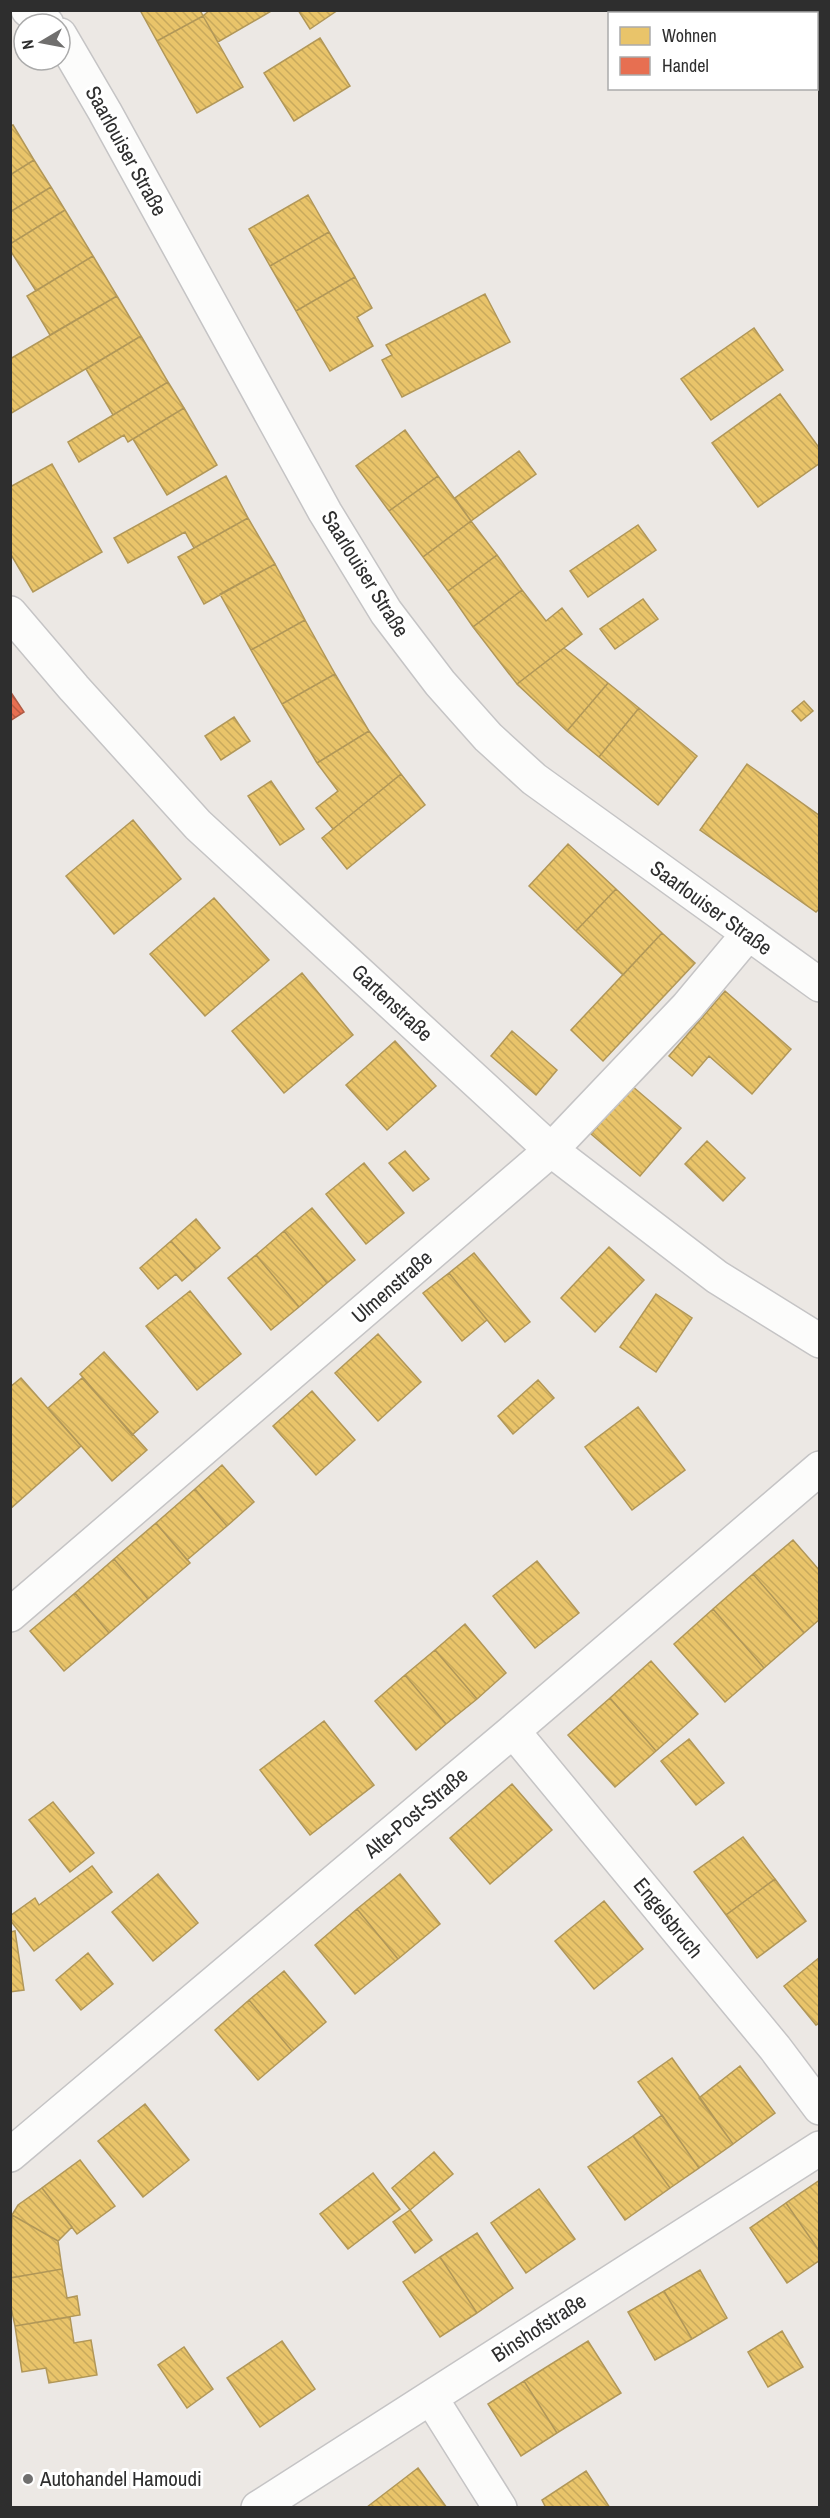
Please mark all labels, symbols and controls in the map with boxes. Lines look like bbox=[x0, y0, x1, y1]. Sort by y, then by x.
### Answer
north arrow bbox=[12, 12, 72, 72]
legend bbox=[608, 12, 818, 90]
text: Wohnen bbox=[662, 23, 717, 48]
text: N bbox=[16, 38, 39, 51]
text: Handel bbox=[662, 53, 709, 78]
street label: Saarlouiser Straße bbox=[79, 81, 174, 221]
street label: Saarlouiser Straße bbox=[315, 505, 416, 643]
street label: Saarlouiser Straße bbox=[644, 853, 778, 962]
street label: Gartenstraße bbox=[345, 957, 439, 1048]
street label: Ulmenstraße bbox=[345, 1243, 438, 1330]
street label: Alte-Post-Straße bbox=[357, 1761, 474, 1865]
street label: Engelsbruch bbox=[627, 1871, 710, 1964]
street label: Binshofstraße bbox=[486, 2286, 592, 2369]
place label: Autohandel Hamoudi bbox=[39, 2464, 202, 2493]
marker: Autohandel Hamoudi bbox=[21, 2472, 35, 2486]

